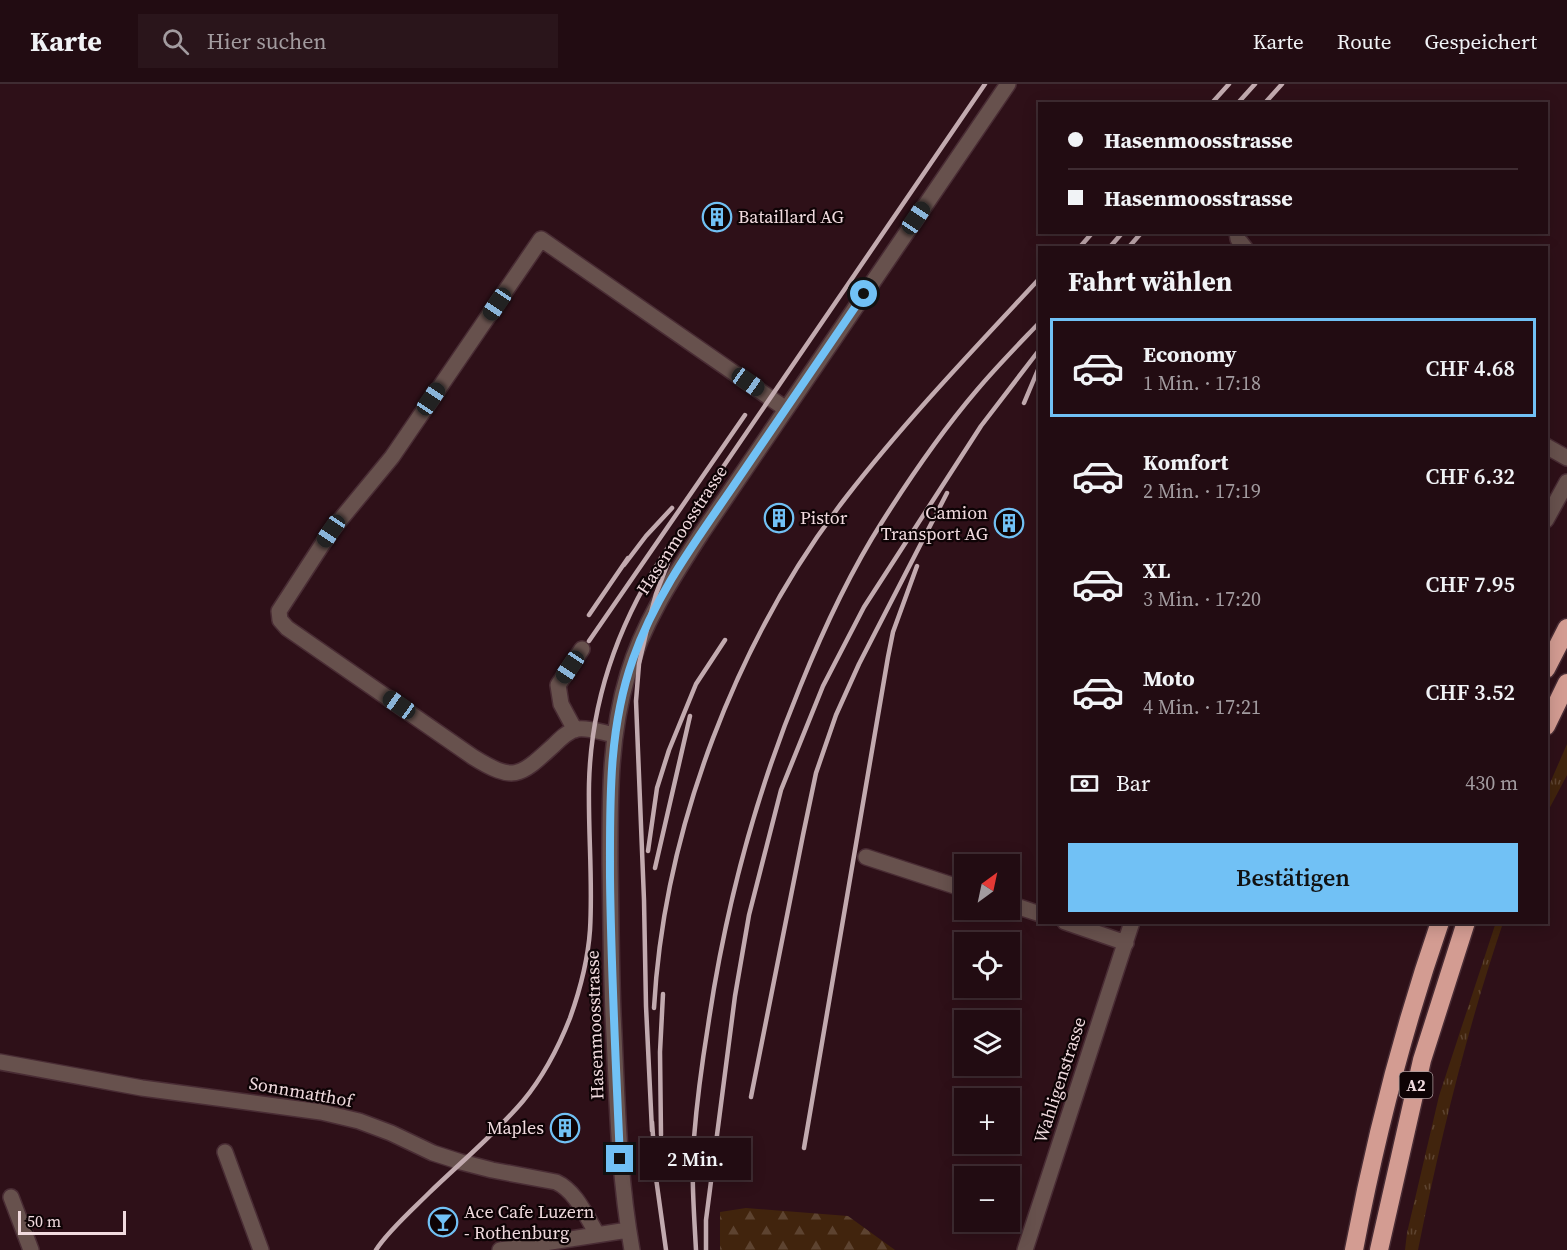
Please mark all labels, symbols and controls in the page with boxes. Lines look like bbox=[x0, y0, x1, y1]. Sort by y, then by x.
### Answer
search box bbox=[138, 14, 558, 68]
text: Karte bbox=[30, 22, 102, 60]
icon: search bbox=[159, 25, 192, 58]
text: Hier suchen bbox=[207, 26, 327, 56]
text: Karte bbox=[1253, 27, 1304, 56]
text: Route bbox=[1337, 27, 1391, 56]
text: Gespeichert bbox=[1424, 27, 1537, 56]
text: Hasenmoosstrasse bbox=[1104, 125, 1293, 155]
text: Hasenmoosstrasse bbox=[1104, 183, 1293, 213]
car bbox=[898, 198, 934, 238]
building icon: Bataillard AG bbox=[701, 201, 733, 233]
place label: Bataillard AG bbox=[738, 204, 844, 229]
text: Fahrt wählen bbox=[1068, 263, 1232, 300]
route start bbox=[850, 280, 877, 307]
car bbox=[479, 284, 515, 324]
text: Economy bbox=[1143, 339, 1237, 369]
icon: car bbox=[1071, 341, 1125, 395]
text: CHF 4.68 bbox=[1426, 353, 1515, 383]
car bbox=[728, 364, 768, 400]
text: 1 Min. · 17:18 bbox=[1143, 369, 1261, 397]
car bbox=[413, 379, 449, 419]
text: Komfort bbox=[1143, 447, 1228, 477]
icon: car bbox=[1071, 449, 1125, 503]
street label: Hasenmoosstrasse bbox=[630, 460, 733, 599]
text: CHF 6.32 bbox=[1426, 461, 1515, 491]
text: 2 Min. · 17:19 bbox=[1143, 477, 1261, 505]
place label: Camion Transport AG bbox=[881, 500, 988, 546]
building icon: Pistor bbox=[763, 502, 795, 534]
place label: Pistor bbox=[800, 505, 848, 530]
building icon: Camion Transport AG bbox=[993, 507, 1025, 539]
car bbox=[313, 511, 349, 551]
text: XL bbox=[1143, 555, 1170, 585]
icon: car bbox=[1071, 557, 1125, 611]
text: CHF 7.95 bbox=[1426, 569, 1515, 599]
text: 3 Min. · 17:20 bbox=[1143, 585, 1261, 613]
car bbox=[552, 647, 588, 687]
text: Moto bbox=[1143, 663, 1195, 693]
icon: car bbox=[1071, 665, 1125, 719]
text: CHF 3.52 bbox=[1426, 677, 1515, 707]
car bbox=[379, 687, 419, 723]
text: 4 Min. · 17:21 bbox=[1143, 693, 1261, 721]
icon: cash bbox=[1068, 767, 1101, 800]
text: Bar bbox=[1116, 768, 1150, 798]
text: 430 m bbox=[1465, 769, 1518, 797]
button: Bestätigen bbox=[1068, 843, 1518, 912]
north arrow bbox=[954, 854, 1020, 920]
map controls bbox=[954, 854, 1020, 1232]
button: locate bbox=[954, 932, 1020, 998]
street label: Hasenmoosstrasse bbox=[579, 950, 610, 1100]
button: layers bbox=[954, 1010, 1020, 1076]
street label: Wahligenstrasse bbox=[1027, 1014, 1092, 1146]
street label: Sonnmatthof bbox=[247, 1070, 357, 1113]
road number: A2 bbox=[1400, 1072, 1432, 1098]
button: + bbox=[954, 1088, 1020, 1154]
building icon: Maples bbox=[549, 1112, 581, 1144]
place label: Maples bbox=[487, 1115, 544, 1140]
callout: 2 Min. bbox=[641, 1138, 752, 1180]
route end bbox=[606, 1145, 633, 1172]
text: 2 Min. bbox=[667, 1145, 724, 1173]
button: − bbox=[954, 1166, 1020, 1232]
place label: Ace Cafe Luzern - Rothenburg bbox=[464, 1199, 595, 1245]
bar icon: Ace Cafe Luzern - Rothenburg bbox=[427, 1206, 459, 1238]
scale bar bbox=[18, 1208, 126, 1236]
text: 50 m bbox=[27, 1210, 61, 1232]

